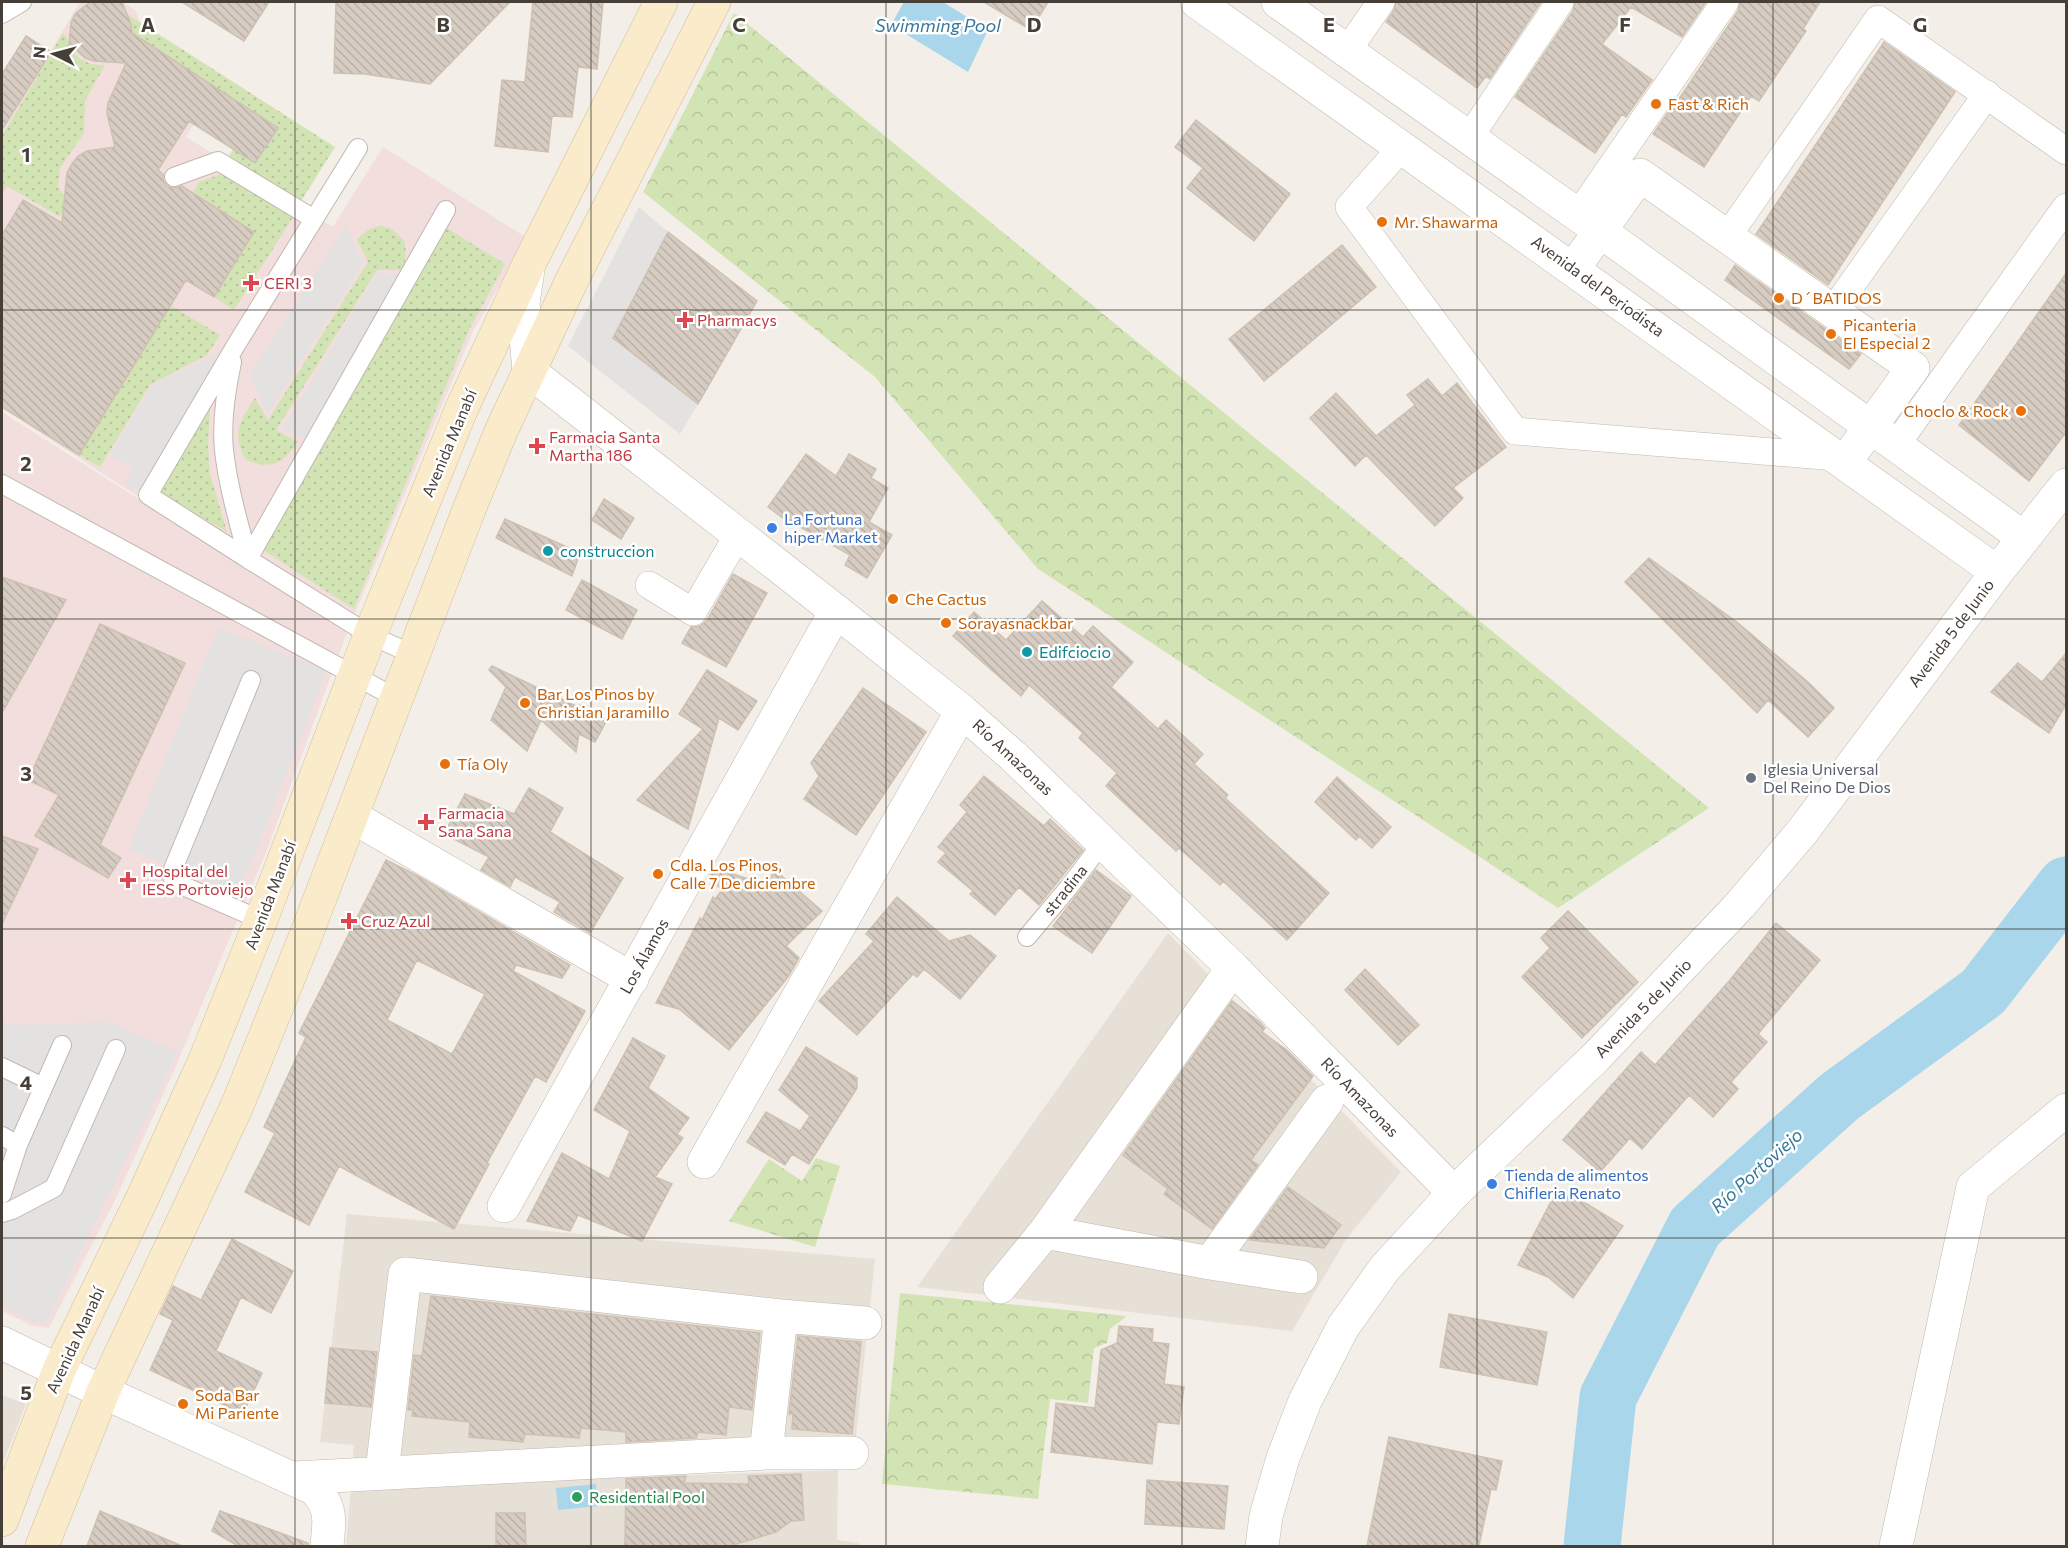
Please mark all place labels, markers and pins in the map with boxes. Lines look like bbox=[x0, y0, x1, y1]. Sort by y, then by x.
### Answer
place label: Fast & Rich bbox=[1668, 94, 1749, 113]
marker: Fast & Rich bbox=[1649, 97, 1663, 111]
place label: Mr. Shawarma bbox=[1394, 212, 1498, 231]
marker: Mr. Shawarma bbox=[1375, 215, 1389, 229]
place label: CERI 3 bbox=[264, 273, 312, 292]
marker: CERI 3 bbox=[242, 274, 260, 292]
place label: D´BATIDOS bbox=[1791, 288, 1881, 307]
marker: D´BATIDOS bbox=[1772, 291, 1786, 305]
place label: Pharmacys bbox=[697, 310, 777, 329]
marker: Pharmacys bbox=[678, 313, 692, 327]
place label: Picanteria El Especial 2 bbox=[1843, 315, 1931, 352]
marker: Picanteria El Especial 2 bbox=[1824, 327, 1838, 341]
place label: Choclo & Rock bbox=[1904, 401, 2009, 420]
marker: Choclo & Rock bbox=[2014, 404, 2028, 418]
place label: Farmacia Santa Martha 186 bbox=[549, 427, 660, 464]
marker: Farmacia Santa Martha 186 bbox=[530, 439, 544, 453]
place label: La Fortuna hiper Market bbox=[784, 509, 878, 546]
marker: La Fortuna hiper Market bbox=[765, 521, 779, 535]
place label: construccion bbox=[560, 541, 654, 560]
marker: construccion bbox=[541, 544, 555, 558]
place label: Che Cactus bbox=[905, 589, 987, 608]
marker: Che Cactus bbox=[886, 592, 900, 606]
place label: Sorayasnackbar bbox=[958, 613, 1074, 632]
marker: Sorayasnackbar bbox=[939, 616, 953, 630]
place label: Edifciocio bbox=[1039, 642, 1111, 661]
marker: Edifciocio bbox=[1020, 645, 1034, 659]
place label: Bar Los Pinos by Christian Jaramillo bbox=[537, 684, 670, 721]
marker: Bar Los Pinos by Christian Jaramillo bbox=[518, 696, 532, 710]
place label: Tía Oly bbox=[457, 754, 508, 773]
marker: Tía Oly bbox=[438, 757, 452, 771]
place label: Iglesia Universal Del Reino De Dios bbox=[1763, 759, 1891, 796]
marker: Iglesia Universal Del Reino De Dios bbox=[1744, 771, 1758, 785]
place label: Farmacia Sana Sana bbox=[438, 803, 512, 840]
marker: Farmacia Sana Sana bbox=[419, 815, 433, 829]
place label: Cdla. Los Pinos, Calle 7 De diciembre bbox=[670, 855, 816, 892]
place label: Hospital del IESS Portoviejo bbox=[142, 861, 254, 898]
marker: Cdla. Los Pinos, Calle 7 De diciembre bbox=[651, 867, 665, 881]
marker: Hospital del IESS Portoviejo bbox=[119, 871, 137, 889]
place label: Cruz Azul bbox=[361, 911, 430, 930]
marker: Cruz Azul bbox=[342, 914, 356, 928]
place label: Tienda de alimentos Chifleria Renato bbox=[1504, 1165, 1649, 1202]
marker: Tienda de alimentos Chifleria Renato bbox=[1485, 1177, 1499, 1191]
place label: Soda Bar Mi Pariente bbox=[195, 1385, 279, 1422]
marker: Soda Bar Mi Pariente bbox=[176, 1397, 190, 1411]
place label: Residential Pool bbox=[589, 1487, 705, 1506]
marker: Residential Pool bbox=[570, 1490, 584, 1504]

